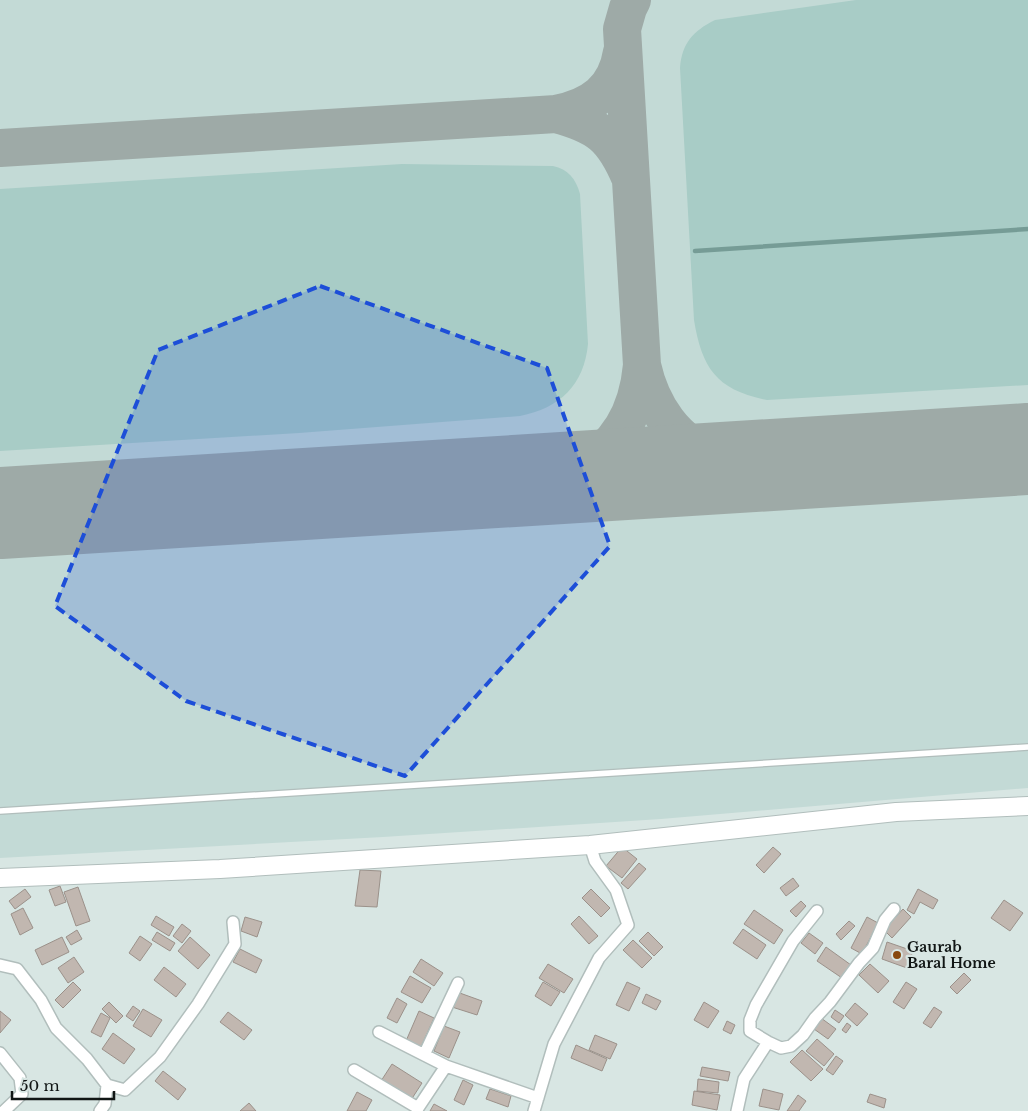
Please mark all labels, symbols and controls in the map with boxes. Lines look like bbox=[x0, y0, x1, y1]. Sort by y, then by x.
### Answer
place label: Gaurab Baral Home bbox=[907, 938, 996, 972]
marker: Gaurab Baral Home bbox=[891, 949, 903, 961]
scale bar bbox=[12, 1068, 115, 1100]
text: 50 m bbox=[20, 1076, 60, 1095]

